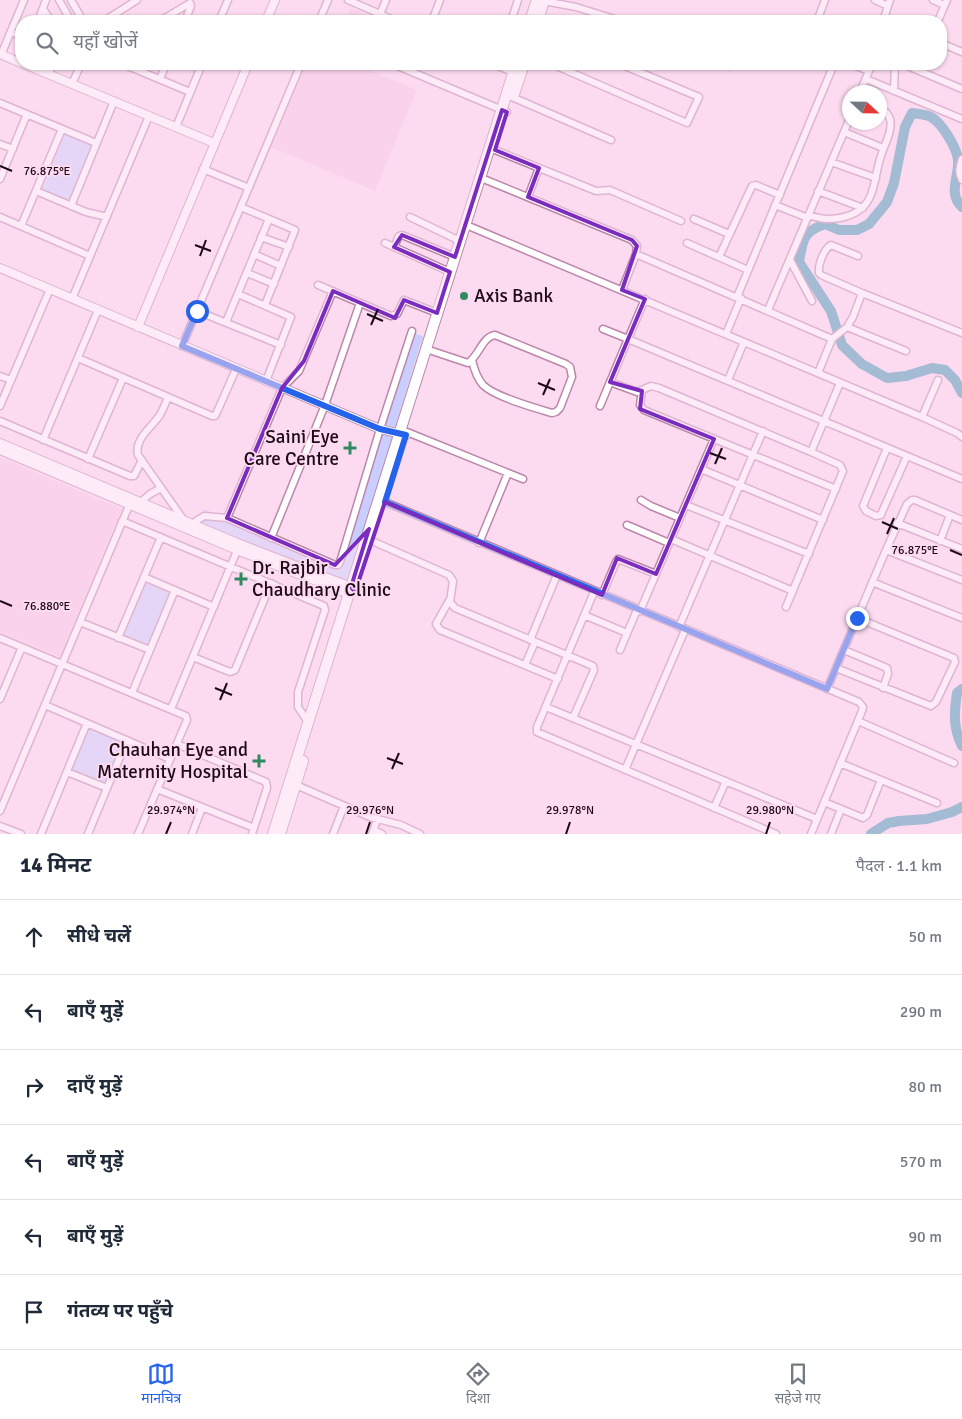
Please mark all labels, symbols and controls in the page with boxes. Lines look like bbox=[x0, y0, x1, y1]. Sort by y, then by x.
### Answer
search box bbox=[15, 15, 947, 70]
icon: search bbox=[33, 29, 61, 57]
text: यहाँ खोजें bbox=[73, 30, 138, 54]
north arrow bbox=[842, 85, 887, 130]
text: 76.875°E bbox=[24, 164, 71, 179]
place label: Axis Bank bbox=[474, 284, 554, 308]
marker: Axis Bank bbox=[458, 290, 470, 302]
route start bbox=[186, 300, 209, 323]
place label: Saini Eye Care Centre bbox=[244, 425, 339, 471]
marker: Saini Eye Care Centre bbox=[343, 441, 357, 455]
text: 76.875°E bbox=[892, 543, 939, 558]
place label: Dr. Rajbir Chaudhary Clinic bbox=[252, 556, 391, 602]
marker: Dr. Rajbir Chaudhary Clinic bbox=[234, 572, 248, 586]
text: 76.880°E bbox=[24, 599, 71, 614]
route end bbox=[846, 607, 869, 630]
place label: Chauhan Eye and Maternity Hospital bbox=[97, 738, 248, 784]
marker: Chauhan Eye and Maternity Hospital bbox=[252, 754, 266, 768]
text: 29.974°N bbox=[147, 803, 195, 818]
text: 29.976°N bbox=[346, 803, 394, 818]
text: 29.978°N bbox=[546, 803, 594, 818]
text: 29.980°N bbox=[746, 803, 794, 818]
text: 14 मिनट bbox=[20, 852, 91, 878]
text: पैदल · 1.1 km bbox=[856, 856, 942, 876]
icon: ahead bbox=[20, 923, 48, 951]
text: सीधे चलें bbox=[67, 924, 131, 948]
text: 50 m bbox=[908, 927, 942, 947]
icon: left bbox=[20, 998, 48, 1026]
text: बाएँ मुड़ें bbox=[67, 999, 123, 1023]
text: 290 m bbox=[900, 1002, 942, 1022]
icon: right bbox=[20, 1073, 48, 1101]
text: दाएँ मुड़ें bbox=[67, 1074, 122, 1098]
text: 80 m bbox=[908, 1077, 942, 1097]
icon: left bbox=[20, 1148, 48, 1176]
text: बाएँ मुड़ें bbox=[67, 1149, 123, 1173]
text: 570 m bbox=[900, 1152, 942, 1172]
icon: left bbox=[20, 1223, 48, 1251]
text: बाएँ मुड़ें bbox=[67, 1224, 123, 1248]
text: 90 m bbox=[908, 1227, 942, 1247]
icon: arrive bbox=[20, 1298, 48, 1326]
text: गंतव्य पर पहुँचे bbox=[67, 1299, 173, 1323]
tab: मानचित्र bbox=[141, 1360, 181, 1409]
tab: दिशा bbox=[464, 1360, 492, 1409]
tab: सहेजे गए bbox=[775, 1360, 821, 1409]

